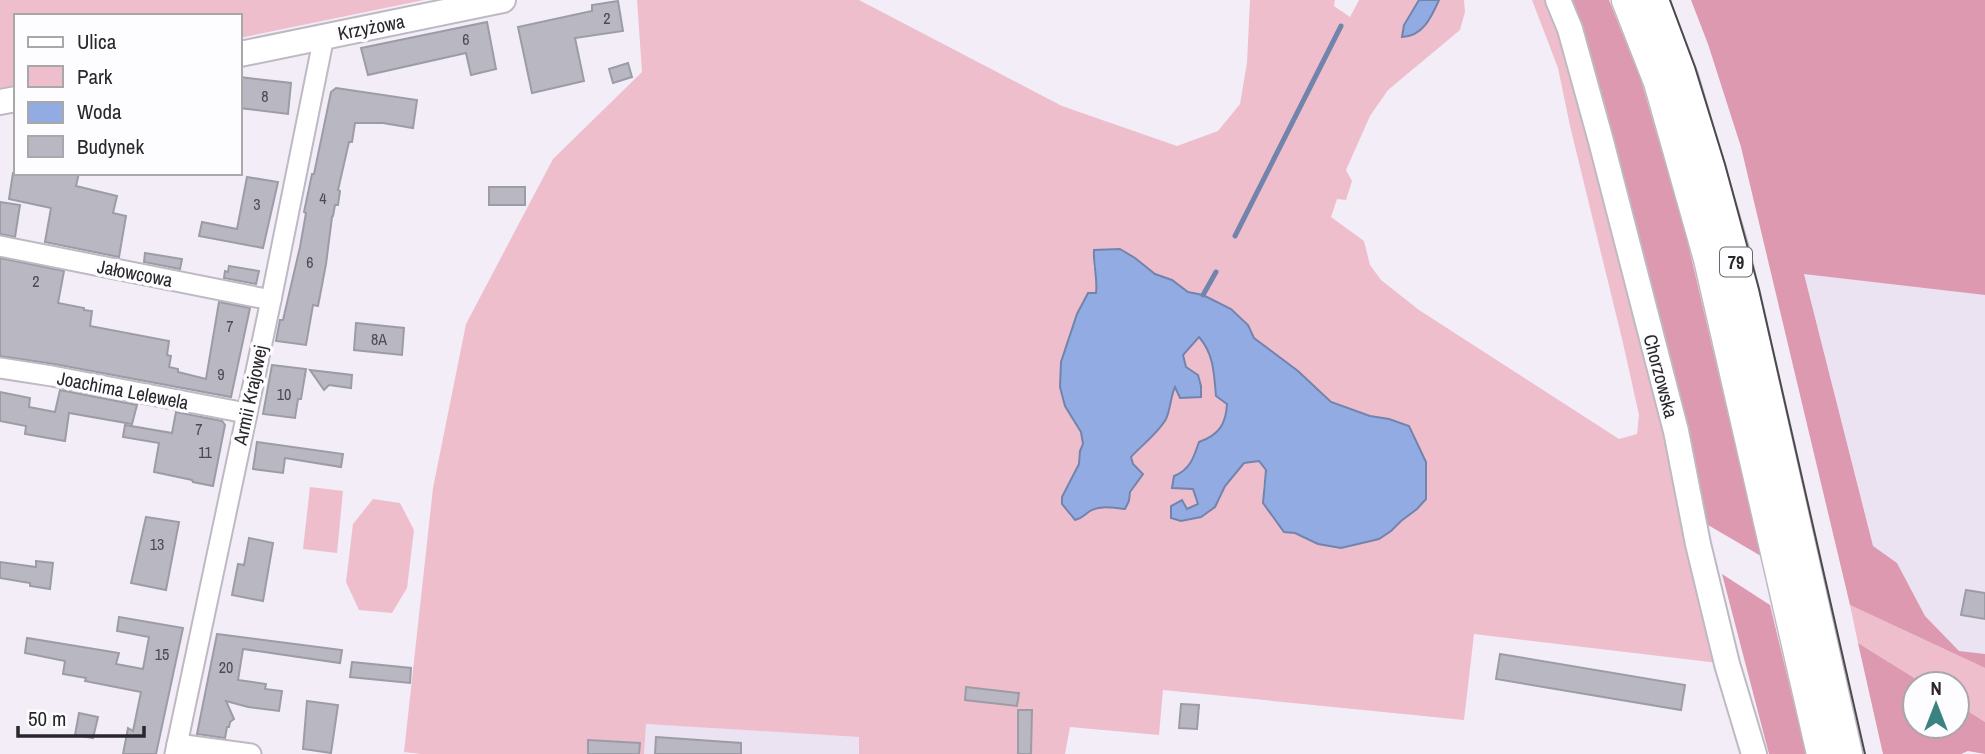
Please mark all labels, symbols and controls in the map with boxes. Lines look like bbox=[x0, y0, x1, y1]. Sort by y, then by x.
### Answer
house number: 2 bbox=[603, 7, 611, 29]
street label: Krzyżowa bbox=[335, 8, 407, 46]
legend bbox=[14, 14, 242, 175]
text: Ulica bbox=[77, 27, 117, 56]
house number: 6 bbox=[462, 28, 470, 50]
text: Park bbox=[77, 62, 113, 91]
house number: 8 bbox=[261, 85, 269, 107]
text: Woda bbox=[77, 97, 122, 126]
text: Budynek bbox=[77, 132, 144, 161]
house number: 4 bbox=[319, 187, 327, 209]
house number: 3 bbox=[253, 193, 261, 215]
road number: 79 bbox=[1720, 248, 1752, 276]
house number: 6 bbox=[306, 251, 314, 273]
street label: Jałowcowa bbox=[95, 253, 175, 293]
house number: 2 bbox=[32, 270, 40, 292]
house number: 7 bbox=[226, 315, 234, 337]
house number: 8A bbox=[371, 328, 387, 350]
street label: Chorzowska bbox=[1637, 331, 1685, 421]
street label: Armii Krajowej bbox=[227, 343, 273, 448]
house number: 9 bbox=[217, 363, 225, 385]
street label: Joachima Lelewela bbox=[55, 365, 191, 416]
house number: 10 bbox=[277, 383, 291, 405]
house number: 7 bbox=[195, 418, 203, 440]
house number: 11 bbox=[198, 441, 213, 463]
house number: 13 bbox=[150, 533, 164, 555]
house number: 15 bbox=[155, 643, 169, 665]
house number: 20 bbox=[219, 656, 233, 678]
north arrow bbox=[1901, 670, 1971, 740]
text: N bbox=[1930, 675, 1942, 701]
scale bar bbox=[18, 694, 144, 738]
text: 50 m bbox=[28, 704, 66, 733]

